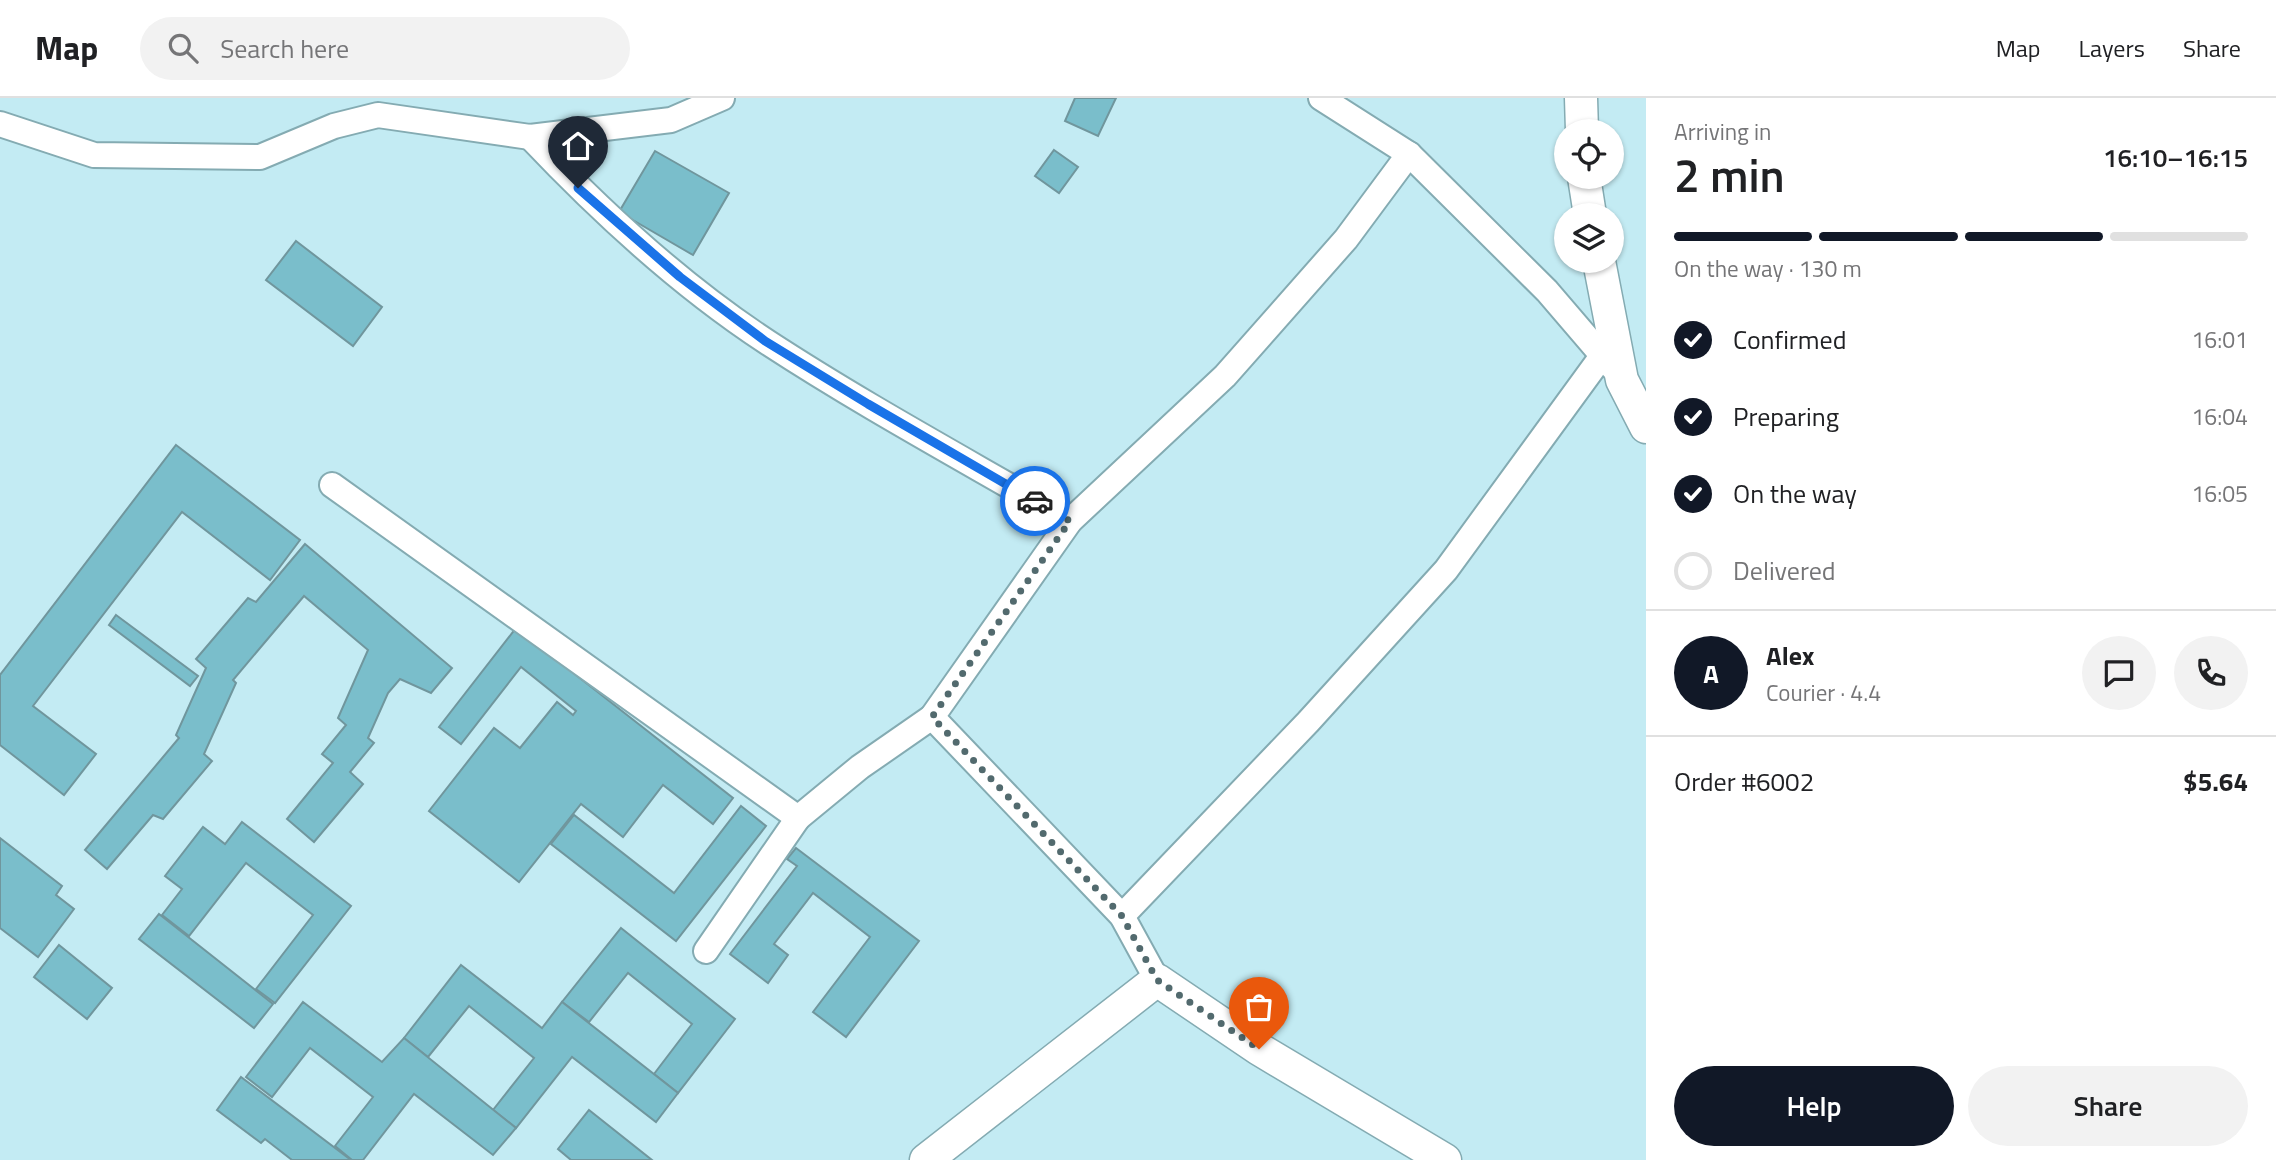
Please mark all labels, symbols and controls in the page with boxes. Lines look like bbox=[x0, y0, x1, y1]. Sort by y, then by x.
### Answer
search box bbox=[140, 17, 630, 80]
text: Map bbox=[35, 23, 98, 73]
icon: search bbox=[164, 29, 202, 67]
text: Search here bbox=[220, 29, 349, 68]
text: Map bbox=[1996, 30, 2041, 66]
text: Layers bbox=[2079, 30, 2145, 66]
text: Share bbox=[2183, 30, 2241, 66]
text: Arriving in bbox=[1674, 114, 1771, 149]
pin bbox=[548, 116, 608, 188]
map controls bbox=[1554, 119, 1624, 273]
button: locate bbox=[1554, 119, 1624, 189]
icon: home bbox=[559, 127, 597, 165]
text: 16:10–16:15 bbox=[2103, 138, 2248, 177]
text: 2 min bbox=[1674, 140, 1785, 210]
button: layers bbox=[1554, 203, 1624, 273]
text: On the way · 130 m bbox=[1674, 251, 1862, 286]
text: Confirmed bbox=[1733, 320, 1847, 359]
icon: check bbox=[1674, 321, 1712, 359]
text: 16:01 bbox=[2191, 322, 2248, 357]
text: Preparing bbox=[1733, 397, 1839, 436]
icon: check bbox=[1674, 398, 1712, 436]
text: 16:04 bbox=[2191, 399, 2248, 434]
courier bbox=[1000, 466, 1070, 536]
text: On the way bbox=[1733, 474, 1857, 513]
icon: check bbox=[1674, 475, 1712, 513]
text: 16:05 bbox=[2191, 476, 2248, 511]
icon: car bbox=[1016, 482, 1054, 520]
text: Delivered bbox=[1733, 551, 1836, 590]
text: Alex bbox=[1766, 636, 1814, 675]
button: chat bbox=[2082, 636, 2156, 710]
button: phone bbox=[2174, 636, 2248, 710]
text: A bbox=[1703, 654, 1719, 693]
text: Courier · 4.4 bbox=[1766, 675, 1881, 710]
text: Order #6002 bbox=[1674, 762, 1814, 801]
text: $5.64 bbox=[2183, 762, 2248, 801]
pin bbox=[1229, 977, 1289, 1049]
icon: bag bbox=[1240, 988, 1278, 1026]
button: Help bbox=[1674, 1066, 1954, 1146]
button: Share bbox=[1968, 1066, 2248, 1146]

